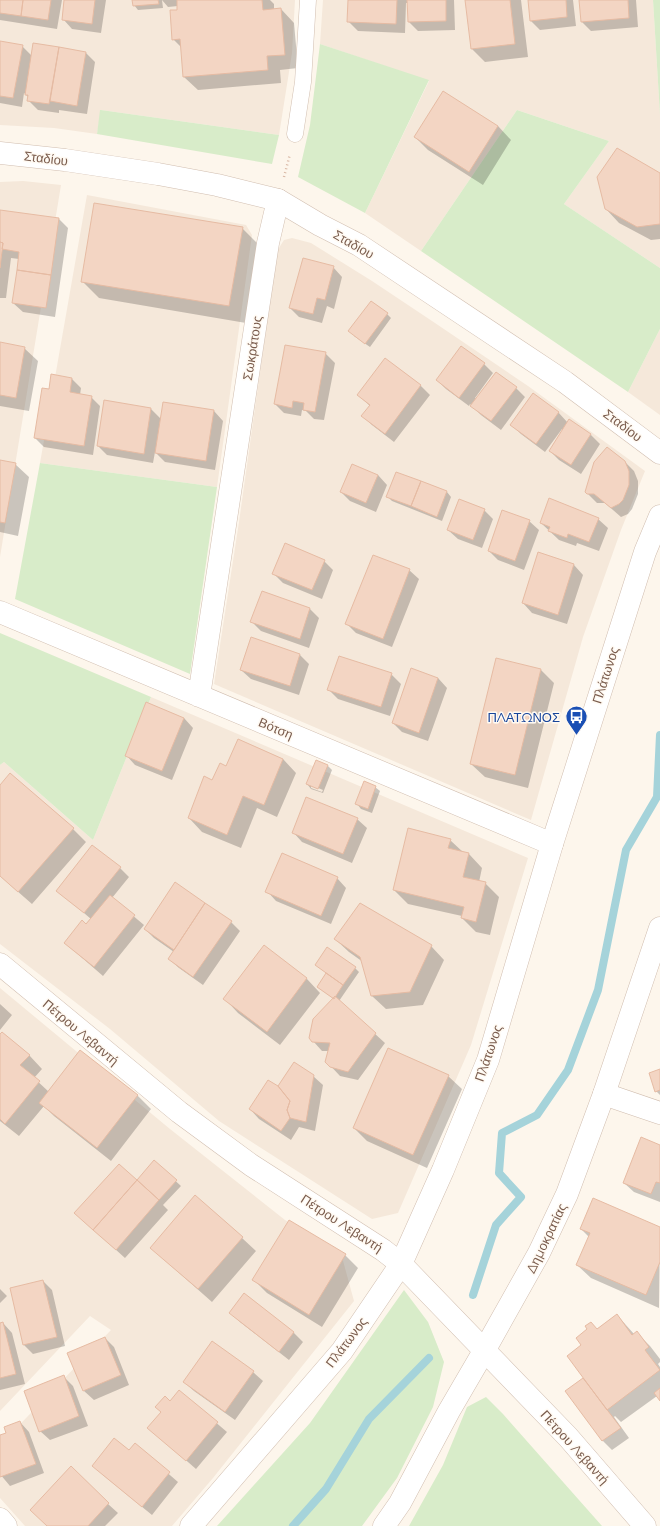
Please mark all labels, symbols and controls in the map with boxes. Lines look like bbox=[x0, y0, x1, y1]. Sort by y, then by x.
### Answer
street label: Σταδίου bbox=[23, 147, 69, 169]
street label: Σταδίου bbox=[331, 226, 377, 262]
street label: Σωκράτους bbox=[239, 315, 265, 381]
street label: Σταδίου bbox=[600, 405, 646, 445]
street label: Πλάτωνος bbox=[588, 644, 622, 706]
bus stop icon: ΠΛΑΤΩΝΟΣ bbox=[563, 704, 589, 737]
place label: ΠΛΑΤΩΝΟΣ bbox=[487, 709, 560, 725]
street label: Βότση bbox=[256, 714, 296, 742]
street label: Πέτρου Λεβαντή bbox=[40, 996, 122, 1068]
street label: Πλάτωνος bbox=[471, 1022, 505, 1084]
street label: Πέτρου Λεβαντή bbox=[298, 1191, 386, 1255]
street label: Δημοκρατίας bbox=[522, 1200, 570, 1276]
street label: Πλάτωνος bbox=[322, 1314, 370, 1370]
street label: Πέτρου Λεβαντή bbox=[538, 1407, 612, 1487]

